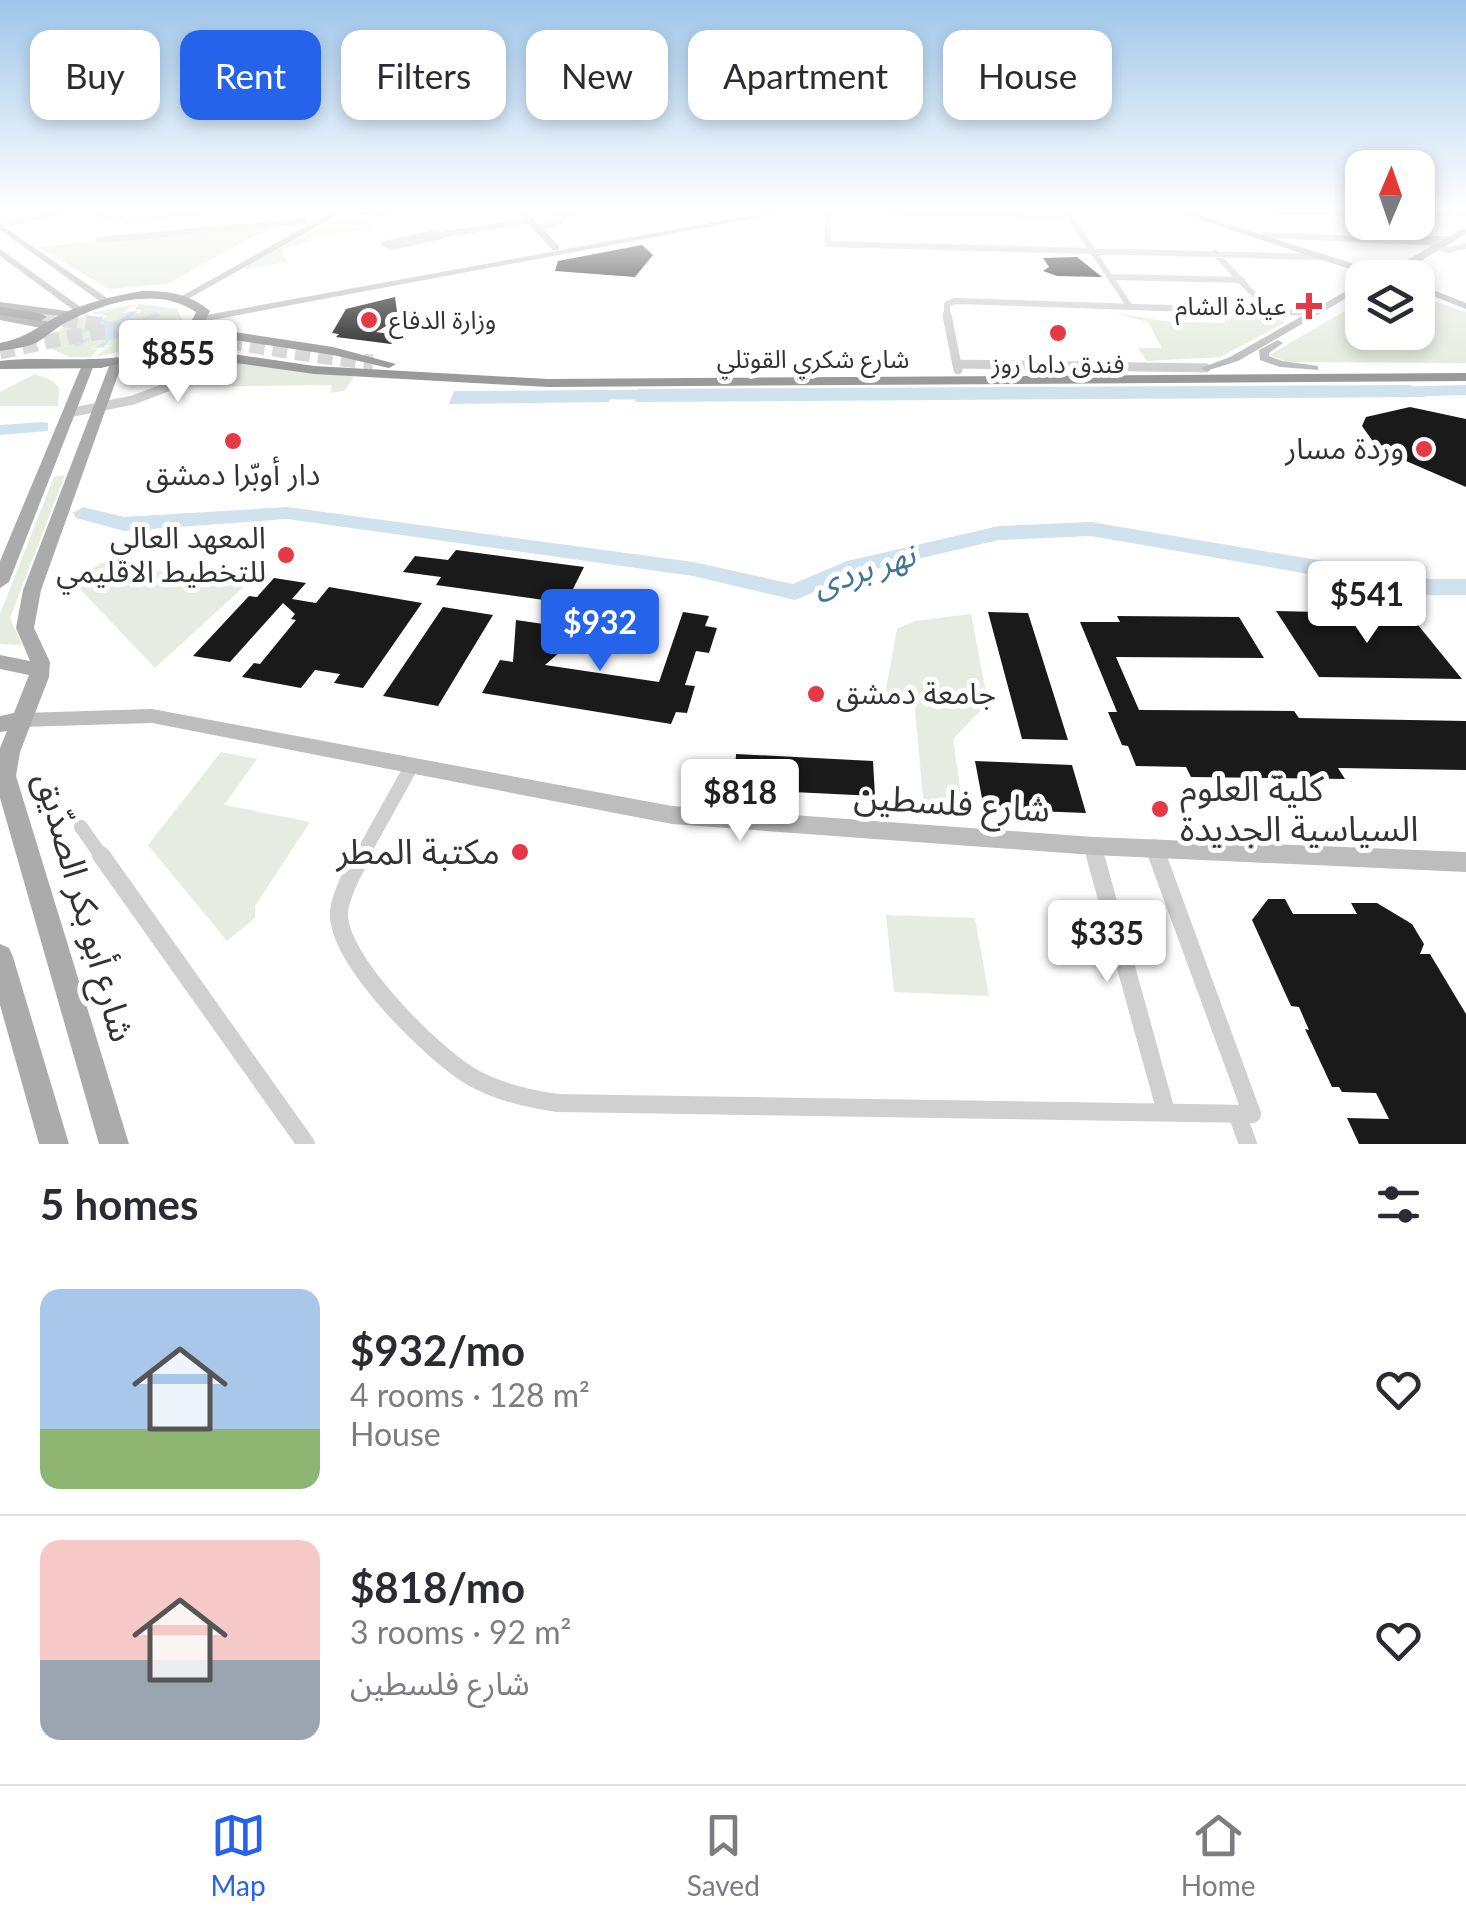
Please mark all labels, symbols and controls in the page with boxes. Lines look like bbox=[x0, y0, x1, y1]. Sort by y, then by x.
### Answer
chip: Buy bbox=[30, 30, 160, 120]
chip: Rent bbox=[180, 30, 321, 120]
chip: Filters bbox=[341, 30, 506, 120]
chip: New bbox=[526, 30, 668, 120]
chip: Apartment bbox=[688, 30, 923, 120]
chip: House bbox=[943, 30, 1112, 120]
north arrow bbox=[1345, 150, 1435, 240]
map controls bbox=[1345, 150, 1435, 350]
button: layers bbox=[1345, 260, 1435, 350]
place label: عيادة الشام bbox=[1175, 290, 1286, 326]
marker: عيادة الشام bbox=[1296, 293, 1322, 319]
place label: وزارة الدفاع bbox=[389, 304, 496, 339]
marker: وزارة الدفاع bbox=[358, 309, 380, 331]
pin: $855 bbox=[119, 320, 237, 405]
marker: فندق داما روز bbox=[1047, 322, 1069, 344]
text: $855 bbox=[141, 333, 215, 372]
street label: شارع شكري القوتلي bbox=[717, 343, 909, 379]
place label: فندق داما روز bbox=[990, 348, 1125, 379]
place label: وردة مسار bbox=[1284, 429, 1404, 466]
marker: دار أوبّرا دمشق bbox=[222, 430, 244, 452]
marker: وردة مسار bbox=[1413, 438, 1435, 460]
place label: دار أوبّرا دمشق bbox=[146, 455, 320, 493]
place label: المعهد العالي للتخطيط الاقليمي bbox=[56, 518, 266, 595]
water label: نهر بردى bbox=[808, 533, 923, 604]
marker: المعهد العالي للتخطيط الاقليمي bbox=[275, 544, 297, 566]
pin: $541 bbox=[1308, 561, 1426, 646]
text: $541 bbox=[1330, 574, 1404, 613]
pin: $932 bbox=[541, 589, 659, 674]
text: $932 bbox=[563, 602, 637, 641]
place label: جامعة دمشق bbox=[836, 674, 996, 712]
marker: جامعة دمشق bbox=[805, 683, 827, 705]
pin: $818 bbox=[681, 759, 799, 844]
place label: كلية العلوم السياسية الجديدة bbox=[1180, 766, 1419, 848]
street label: شارع أبو بكر الصدّيق bbox=[22, 767, 145, 1048]
text: $818 bbox=[703, 772, 777, 811]
street label: شارع فلسطين bbox=[852, 773, 1052, 836]
marker: كلية العلوم السياسية الجديدة bbox=[1149, 798, 1171, 820]
place label: مكتبة المطر bbox=[335, 829, 500, 872]
marker: مكتبة المطر bbox=[509, 841, 531, 863]
pin: $335 bbox=[1048, 900, 1166, 985]
text: $335 bbox=[1070, 913, 1144, 952]
icon: filters bbox=[1371, 1177, 1426, 1232]
text: 5 homes bbox=[40, 1179, 198, 1229]
text: $932/mo bbox=[350, 1325, 525, 1375]
icon: home bbox=[120, 1329, 240, 1449]
icon: heart bbox=[1371, 1362, 1426, 1417]
text: 4 rooms · 128 m² bbox=[350, 1375, 590, 1414]
text: House bbox=[350, 1414, 441, 1453]
text: $818/mo bbox=[350, 1562, 525, 1612]
icon: home bbox=[120, 1580, 240, 1700]
text: 3 rooms · 92 m² bbox=[350, 1612, 571, 1651]
icon: heart bbox=[1371, 1613, 1426, 1668]
text: شارع فلسطين bbox=[350, 1663, 530, 1702]
tab: Map bbox=[211, 1808, 266, 1902]
tab: Saved bbox=[687, 1808, 760, 1902]
tab: Home bbox=[1181, 1808, 1255, 1902]

